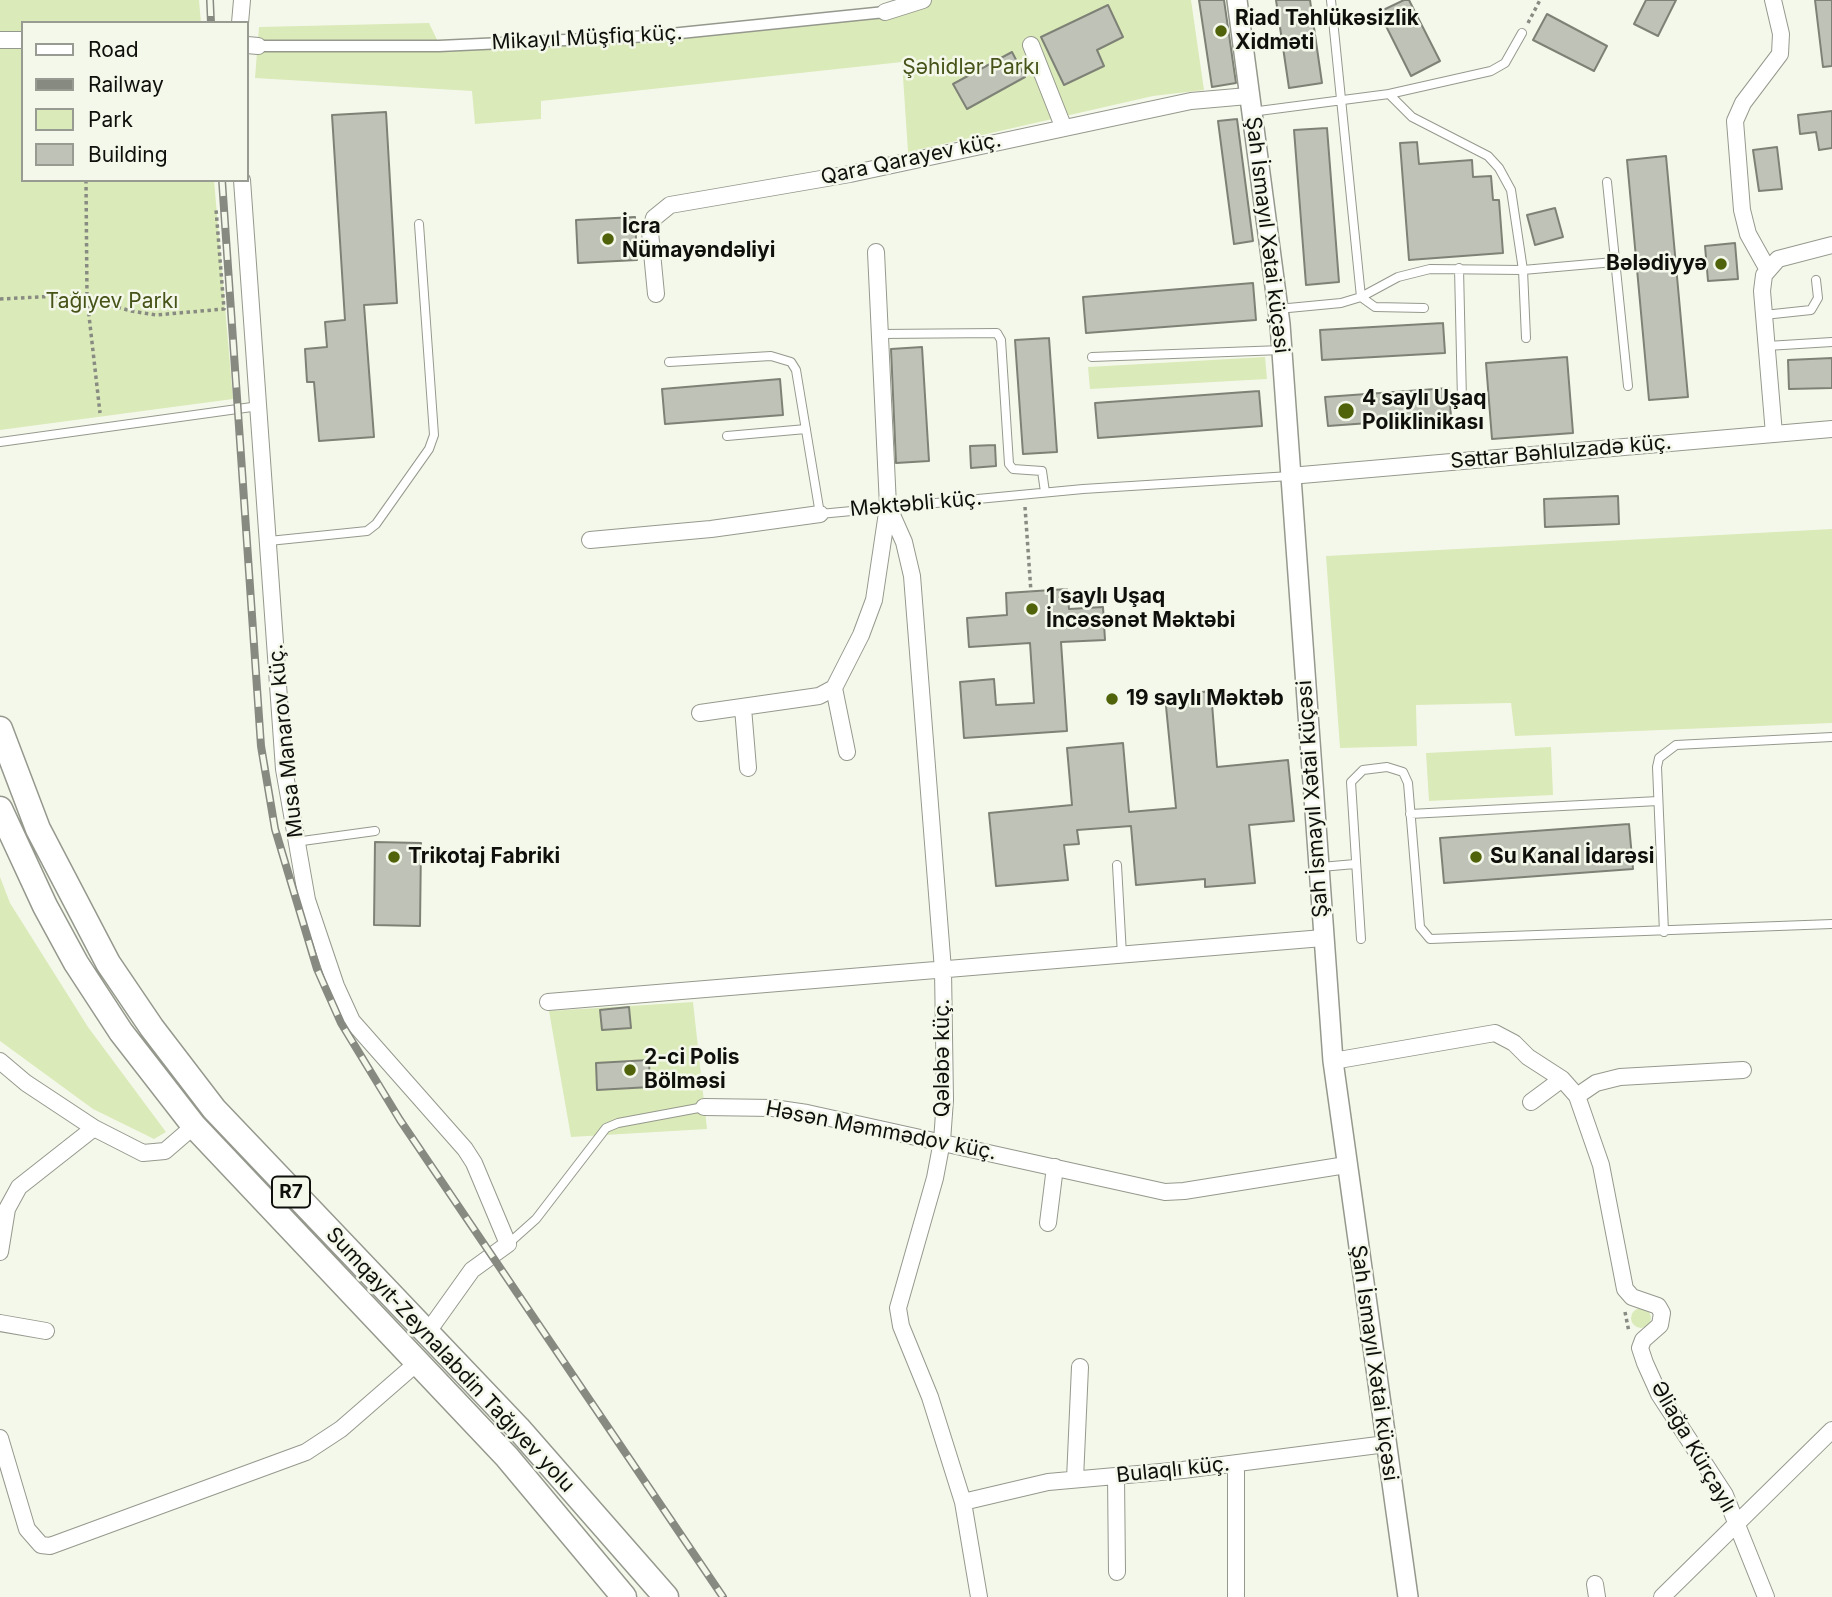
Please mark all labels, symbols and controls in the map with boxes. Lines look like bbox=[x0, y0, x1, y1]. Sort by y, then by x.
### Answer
place label: Riad Təhlükəsizlik Xidməti bbox=[1235, 6, 1419, 56]
street label: Mikayıl Müşfiq küç. bbox=[491, 20, 683, 56]
legend bbox=[21, 21, 248, 182]
marker: Riad Təhlükəsizlik Xidməti bbox=[1213, 23, 1229, 39]
text: Road bbox=[88, 37, 139, 62]
park label: Şəhidlər Parkı bbox=[902, 55, 1040, 81]
text: Railway bbox=[88, 72, 164, 97]
text: Park bbox=[88, 107, 133, 132]
street label: Şah İsmayıl Xətai küçəsi bbox=[1240, 115, 1294, 355]
street label: Qara Qarayev küç. bbox=[819, 128, 1003, 190]
text: Building bbox=[88, 142, 168, 167]
place label: İcra Nümayəndəliyi bbox=[622, 214, 775, 264]
marker: İcra Nümayəndəliyi bbox=[600, 231, 616, 247]
place label: Bələdiyyə bbox=[1606, 251, 1707, 277]
marker: Bələdiyyə bbox=[1713, 256, 1729, 272]
park label: Tağıyev Parkı bbox=[46, 289, 178, 315]
place label: 4 saylı Uşaq Poliklinikası bbox=[1362, 386, 1486, 436]
marker: 4 saylı Uşaq Poliklinikası bbox=[1336, 401, 1356, 421]
street label: Səttar Bəhlulzadə küç. bbox=[1449, 430, 1673, 474]
street label: Məktəbli küç. bbox=[849, 486, 983, 522]
place label: 1 saylı Uşaq İncəsənət Məktəbi bbox=[1046, 584, 1236, 634]
marker: 1 saylı Uşaq İncəsənət Məktəbi bbox=[1024, 601, 1040, 617]
street label: Musa Manarov küç. bbox=[263, 643, 309, 839]
street label: Şah İsmayıl Xətai küçəsi bbox=[1292, 679, 1334, 919]
place label: 19 saylı Məktəb bbox=[1126, 686, 1284, 712]
marker: 19 saylı Məktəb bbox=[1104, 691, 1120, 707]
place label: Trikotaj Fabriki bbox=[408, 844, 560, 870]
place label: Su Kanal İdarəsi bbox=[1490, 844, 1654, 870]
marker: Trikotaj Fabriki bbox=[386, 849, 402, 865]
marker: Su Kanal İdarəsi bbox=[1468, 849, 1484, 865]
street label: Qələbə küç. bbox=[930, 999, 956, 1117]
place label: 2-ci Polis Bölməsi bbox=[644, 1045, 740, 1095]
marker: 2-ci Polis Bölməsi bbox=[622, 1062, 638, 1078]
street label: Həsən Məmmədov küç. bbox=[764, 1096, 998, 1166]
road number: R7 bbox=[272, 1176, 310, 1208]
street label: Sumqayıt-Zeynalabdin Tağıyev yolu bbox=[320, 1222, 580, 1498]
street label: Şah İsmayıl Xətai küçəsi bbox=[1345, 1243, 1403, 1483]
street label: Əliağa Kürçaylı bbox=[1645, 1377, 1741, 1517]
street label: Bulaqlı küç. bbox=[1115, 1452, 1231, 1488]

